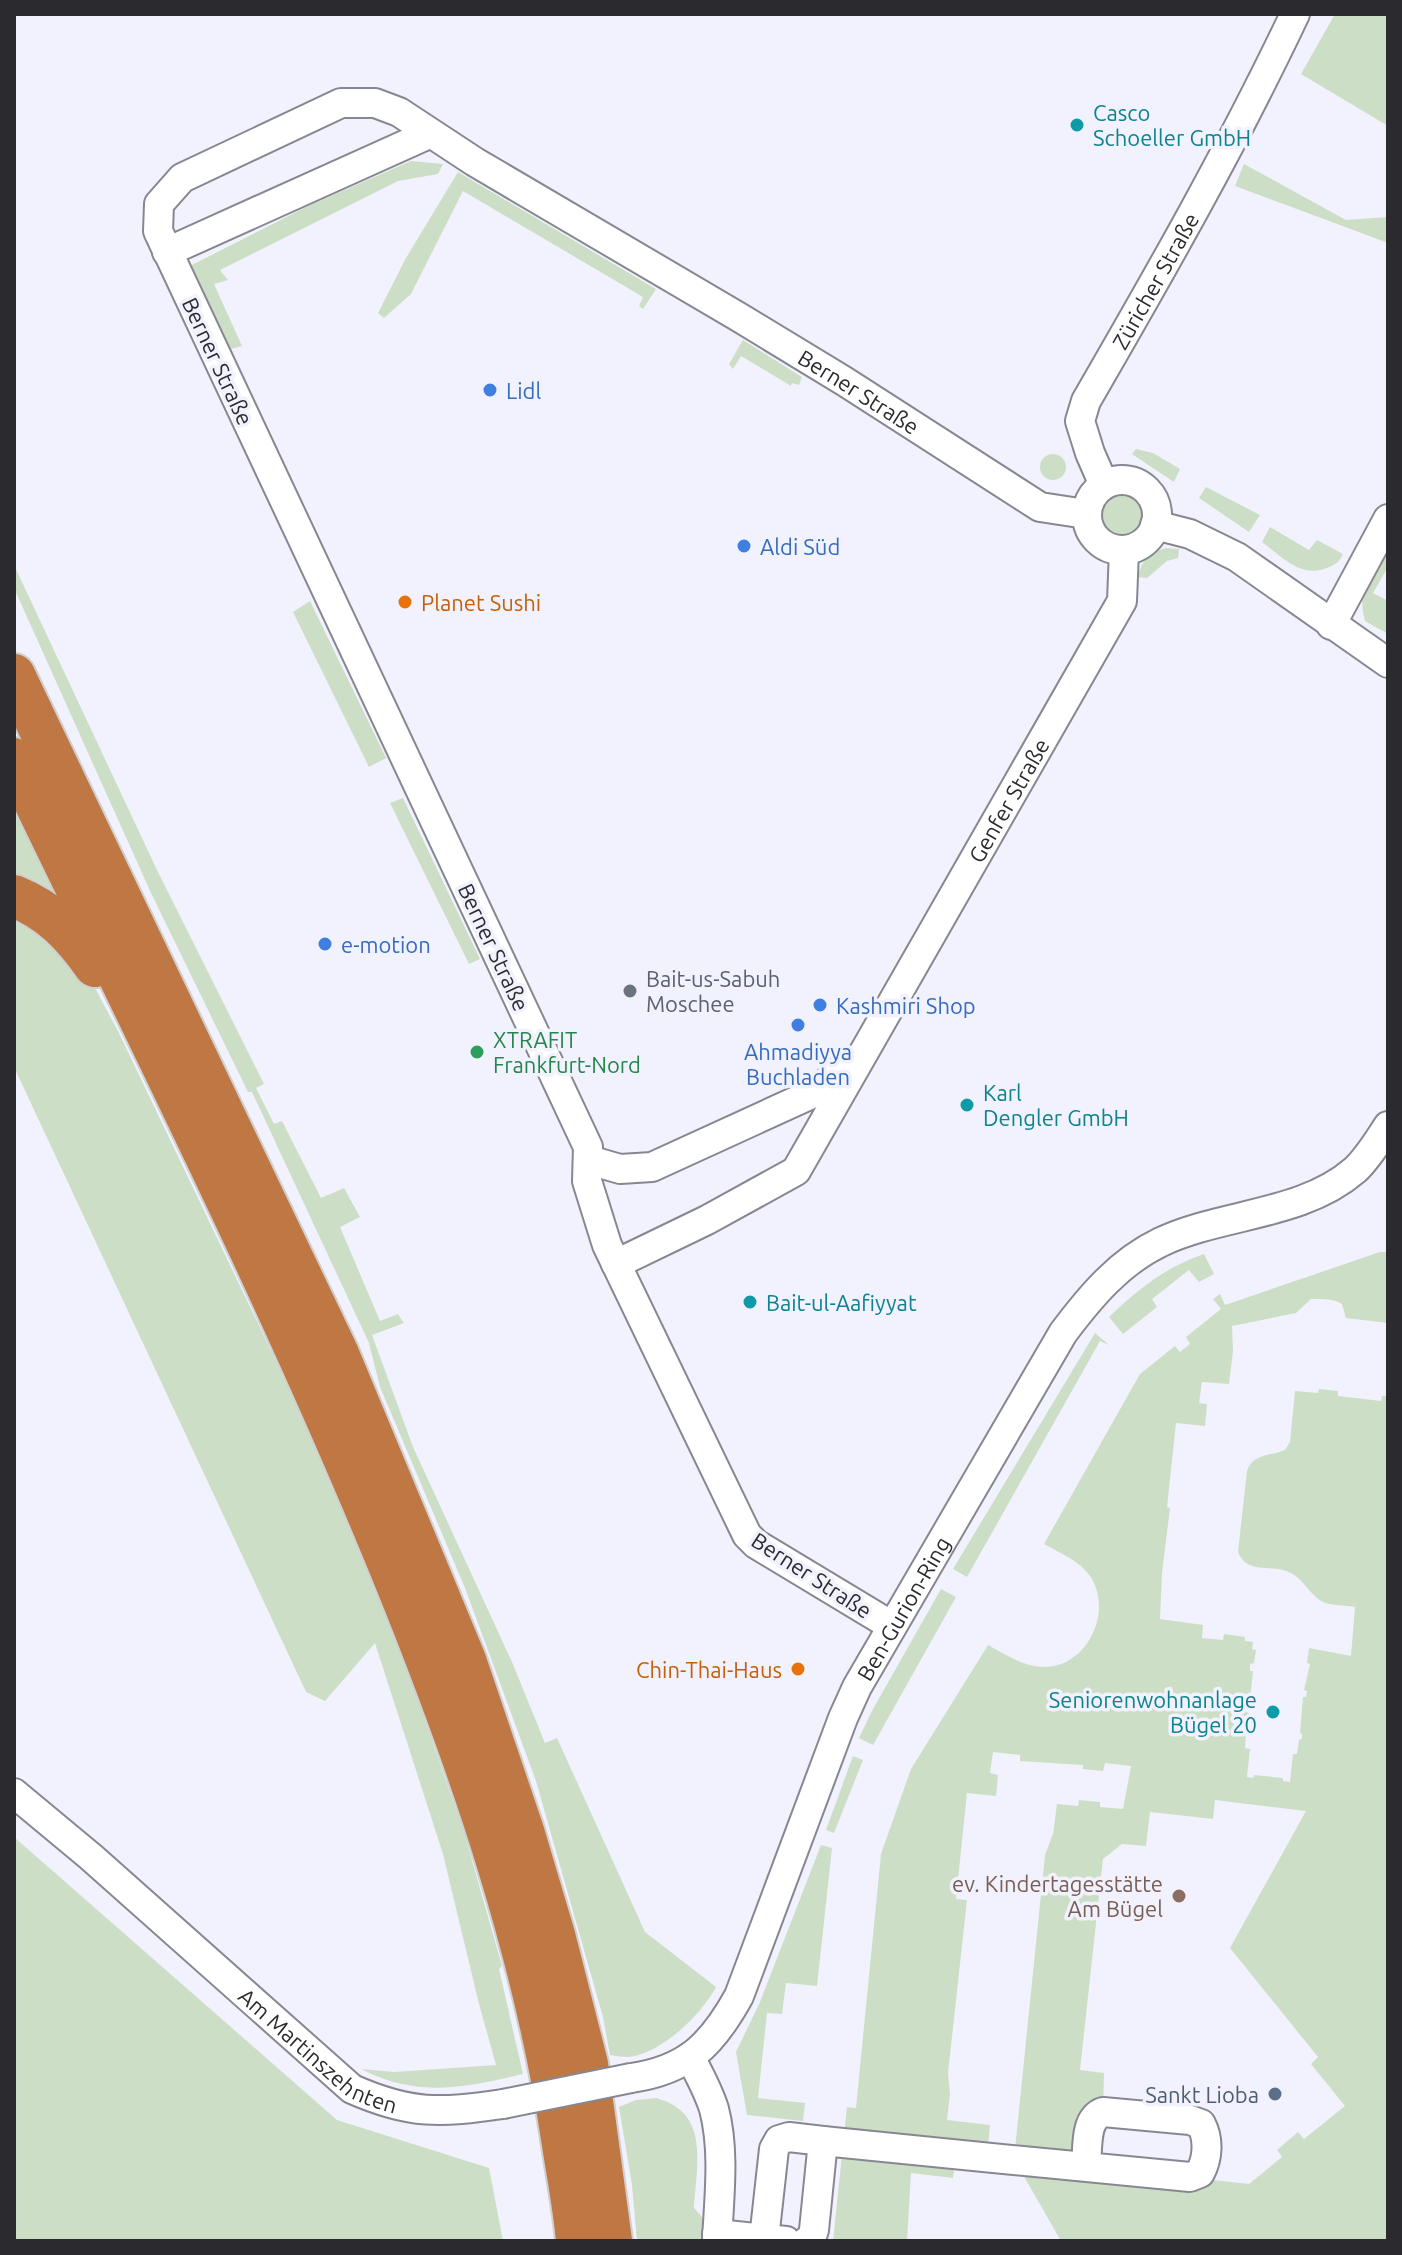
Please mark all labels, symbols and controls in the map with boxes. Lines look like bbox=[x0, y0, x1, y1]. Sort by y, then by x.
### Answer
place label: Casco Schoeller GmbH bbox=[1093, 100, 1251, 150]
marker: Casco Schoeller GmbH bbox=[1068, 116, 1086, 134]
street label: Züricher Straße bbox=[1106, 208, 1203, 353]
street label: Berner Straße bbox=[178, 293, 258, 429]
street label: Berner Straße bbox=[794, 344, 924, 439]
place label: Lidl bbox=[506, 378, 541, 403]
marker: Lidl bbox=[481, 381, 499, 399]
place label: Aldi Süd bbox=[760, 534, 840, 559]
marker: Aldi Süd bbox=[735, 537, 753, 555]
place label: Planet Sushi bbox=[421, 590, 541, 615]
marker: Planet Sushi bbox=[396, 593, 414, 611]
street label: Genfer Straße bbox=[963, 734, 1053, 866]
street label: Berner Straße bbox=[454, 879, 534, 1015]
place label: e-motion bbox=[341, 932, 431, 957]
marker: e-motion bbox=[316, 935, 334, 953]
place label: Bait-us-Sabuh Moschee bbox=[646, 966, 780, 1016]
marker: Bait-us-Sabuh Moschee bbox=[621, 982, 639, 1000]
place label: Kashmiri Shop bbox=[836, 993, 976, 1018]
marker: Kashmiri Shop bbox=[811, 996, 829, 1014]
marker: Ahmadiyya Buchladen bbox=[789, 1016, 807, 1034]
place label: XTRAFIT Frankfurt-Nord bbox=[493, 1027, 641, 1077]
place label: Ahmadiyya Buchladen bbox=[744, 1039, 852, 1089]
marker: XTRAFIT Frankfurt-Nord bbox=[468, 1043, 486, 1061]
place label: Karl Dengler GmbH bbox=[983, 1080, 1129, 1130]
marker: Karl Dengler GmbH bbox=[958, 1096, 976, 1114]
place label: Bait-ul-Aafiyyat bbox=[766, 1290, 917, 1315]
marker: Bait-ul-Aafiyyat bbox=[741, 1293, 759, 1311]
street label: Berner Straße bbox=[747, 1527, 877, 1623]
street label: Ben-Gurion-Ring bbox=[851, 1532, 954, 1685]
place label: Chin-Thai-Haus bbox=[636, 1657, 782, 1682]
marker: Chin-Thai-Haus bbox=[789, 1660, 807, 1678]
place label: Seniorenwohnanlage Bügel 20 bbox=[1049, 1687, 1257, 1737]
marker: Seniorenwohnanlage Bügel 20 bbox=[1264, 1703, 1282, 1721]
place label: ev. Kindertagesstätte Am Bügel bbox=[952, 1871, 1163, 1921]
marker: ev. Kindertagesstätte Am Bügel bbox=[1170, 1887, 1188, 1905]
street label: Am Martinszehnten bbox=[234, 1983, 400, 2117]
place label: Sankt Lioba bbox=[1145, 2082, 1259, 2107]
marker: Sankt Lioba bbox=[1266, 2085, 1284, 2103]

